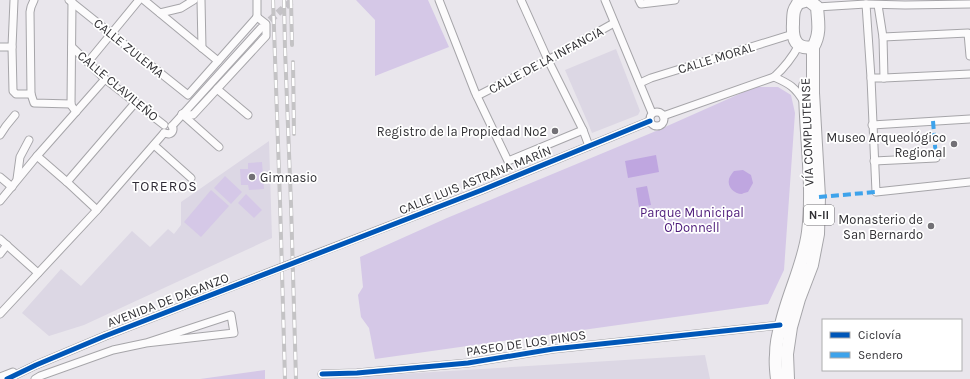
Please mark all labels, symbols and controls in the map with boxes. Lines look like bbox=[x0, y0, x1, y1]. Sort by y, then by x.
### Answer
street label: CALLE ZULEMA bbox=[91, 15, 168, 81]
street label: CALLE DE LA INFANCIA bbox=[486, 23, 606, 97]
street label: CALLE MORAL bbox=[676, 39, 756, 77]
street label: CALLE CLAVILEÑO bbox=[75, 48, 161, 124]
street label: VÍA COMPLUTENSE bbox=[796, 78, 816, 187]
place label: Registro de la Propiedad Nº2 bbox=[377, 124, 547, 139]
marker: Registro de la Propiedad Nº2 bbox=[550, 126, 560, 136]
place label: Museo Arqueológico Regional bbox=[826, 130, 946, 160]
marker: Museo Arqueológico Regional bbox=[949, 139, 959, 149]
street label: CALLE LUIS ASTRANA MARÍN bbox=[396, 141, 553, 217]
place label: Gimnasio bbox=[260, 170, 317, 185]
marker: Gimnasio bbox=[247, 172, 257, 182]
district label: TOREROS bbox=[132, 178, 198, 195]
park label: Parque Municipal O'Donnell bbox=[640, 205, 744, 235]
road number: N-II bbox=[804, 205, 834, 225]
place label: Monasterio de San Bernardo bbox=[838, 212, 923, 242]
marker: Monasterio de San Bernardo bbox=[926, 221, 936, 231]
street label: AVENIDA DE DAGANZO bbox=[105, 270, 231, 330]
legend bbox=[822, 319, 962, 371]
street label: PASEO DE LOS PINOS bbox=[465, 327, 587, 359]
text: Ciclovía bbox=[858, 328, 901, 342]
text: Sendero bbox=[858, 348, 903, 362]

